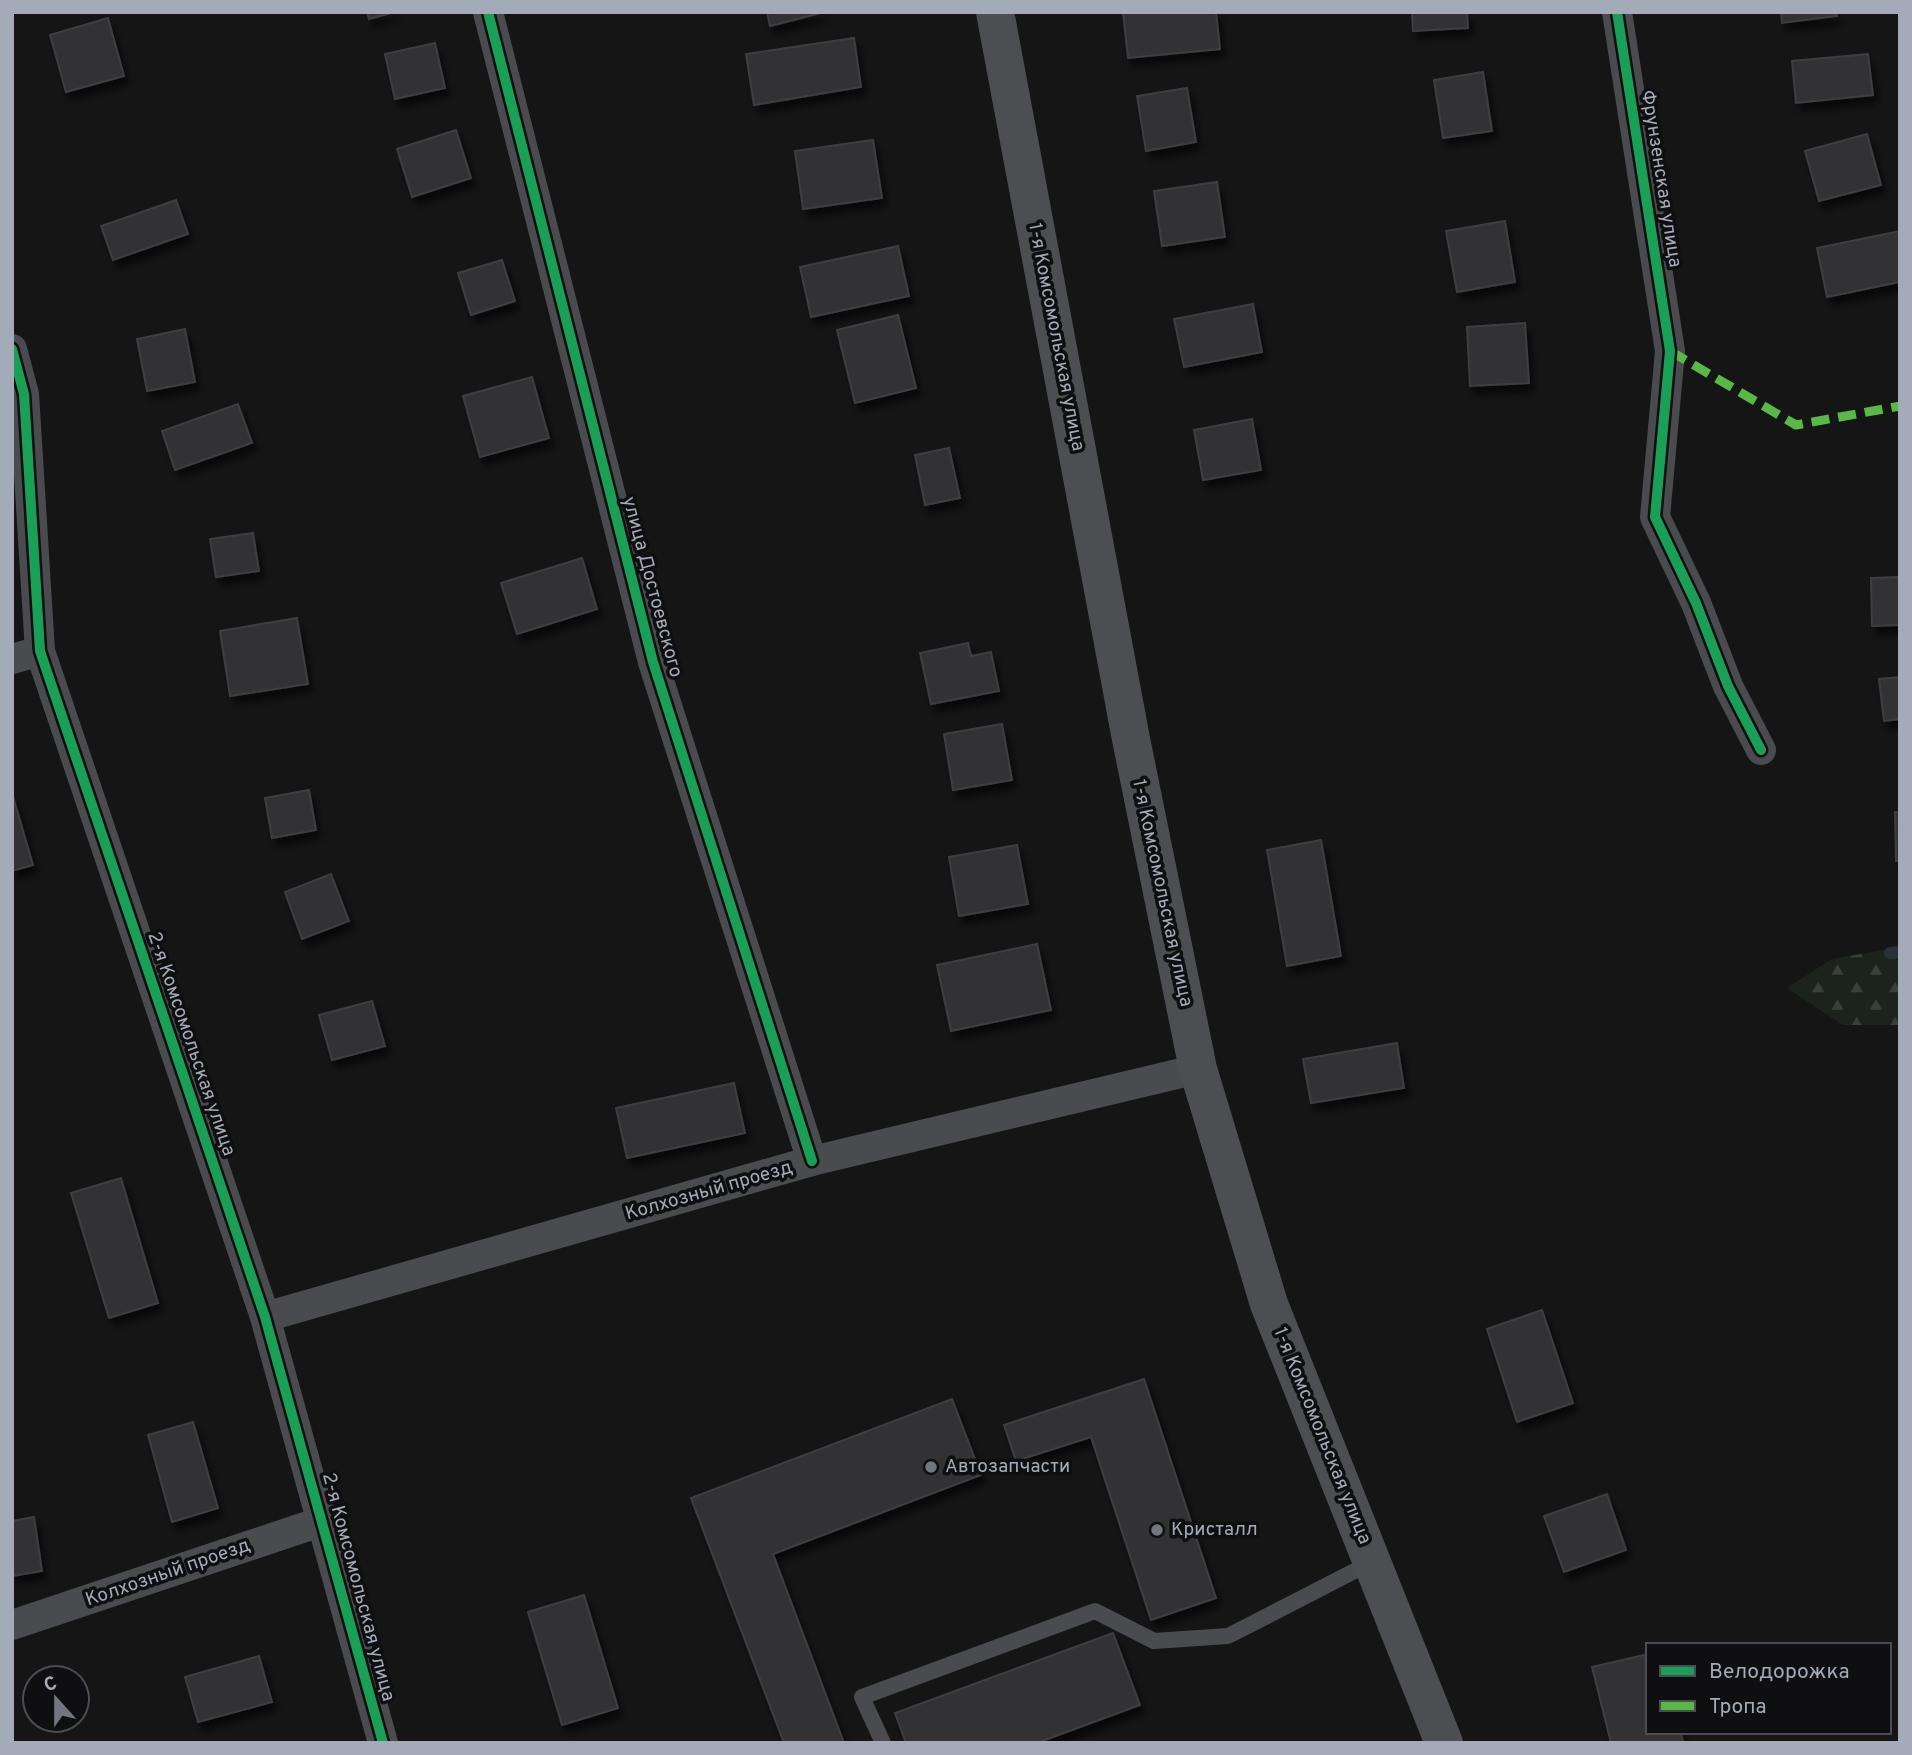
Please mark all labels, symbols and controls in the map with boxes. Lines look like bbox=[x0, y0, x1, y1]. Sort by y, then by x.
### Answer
street label: Фрунзенская улица bbox=[1635, 89, 1687, 269]
street label: 1-я Комсомольская улица bbox=[1022, 221, 1090, 453]
street label: улица Достоевского bbox=[616, 494, 688, 680]
street label: 1-я Комсомольская улица bbox=[1126, 777, 1198, 1009]
street label: 2-я Комсомольская улица bbox=[141, 929, 241, 1159]
street label: Колхозный проезд bbox=[623, 1156, 795, 1226]
street label: 1-я Комсомольская улица bbox=[1267, 1324, 1377, 1548]
place label: Автозапчасти bbox=[945, 1455, 1070, 1479]
marker: Автозапчасти bbox=[923, 1459, 939, 1475]
street label: 2-я Комсомольская улица bbox=[316, 1470, 400, 1704]
place label: Кристалл bbox=[1171, 1518, 1258, 1542]
marker: Кристалл bbox=[1149, 1522, 1165, 1538]
street label: Колхозный проезд bbox=[82, 1534, 254, 1612]
legend bbox=[1646, 1643, 1891, 1734]
text: Велодорожка bbox=[1709, 1659, 1849, 1686]
north arrow bbox=[21, 1664, 91, 1734]
text: С bbox=[41, 1672, 61, 1698]
text: Тропа bbox=[1709, 1694, 1767, 1721]

